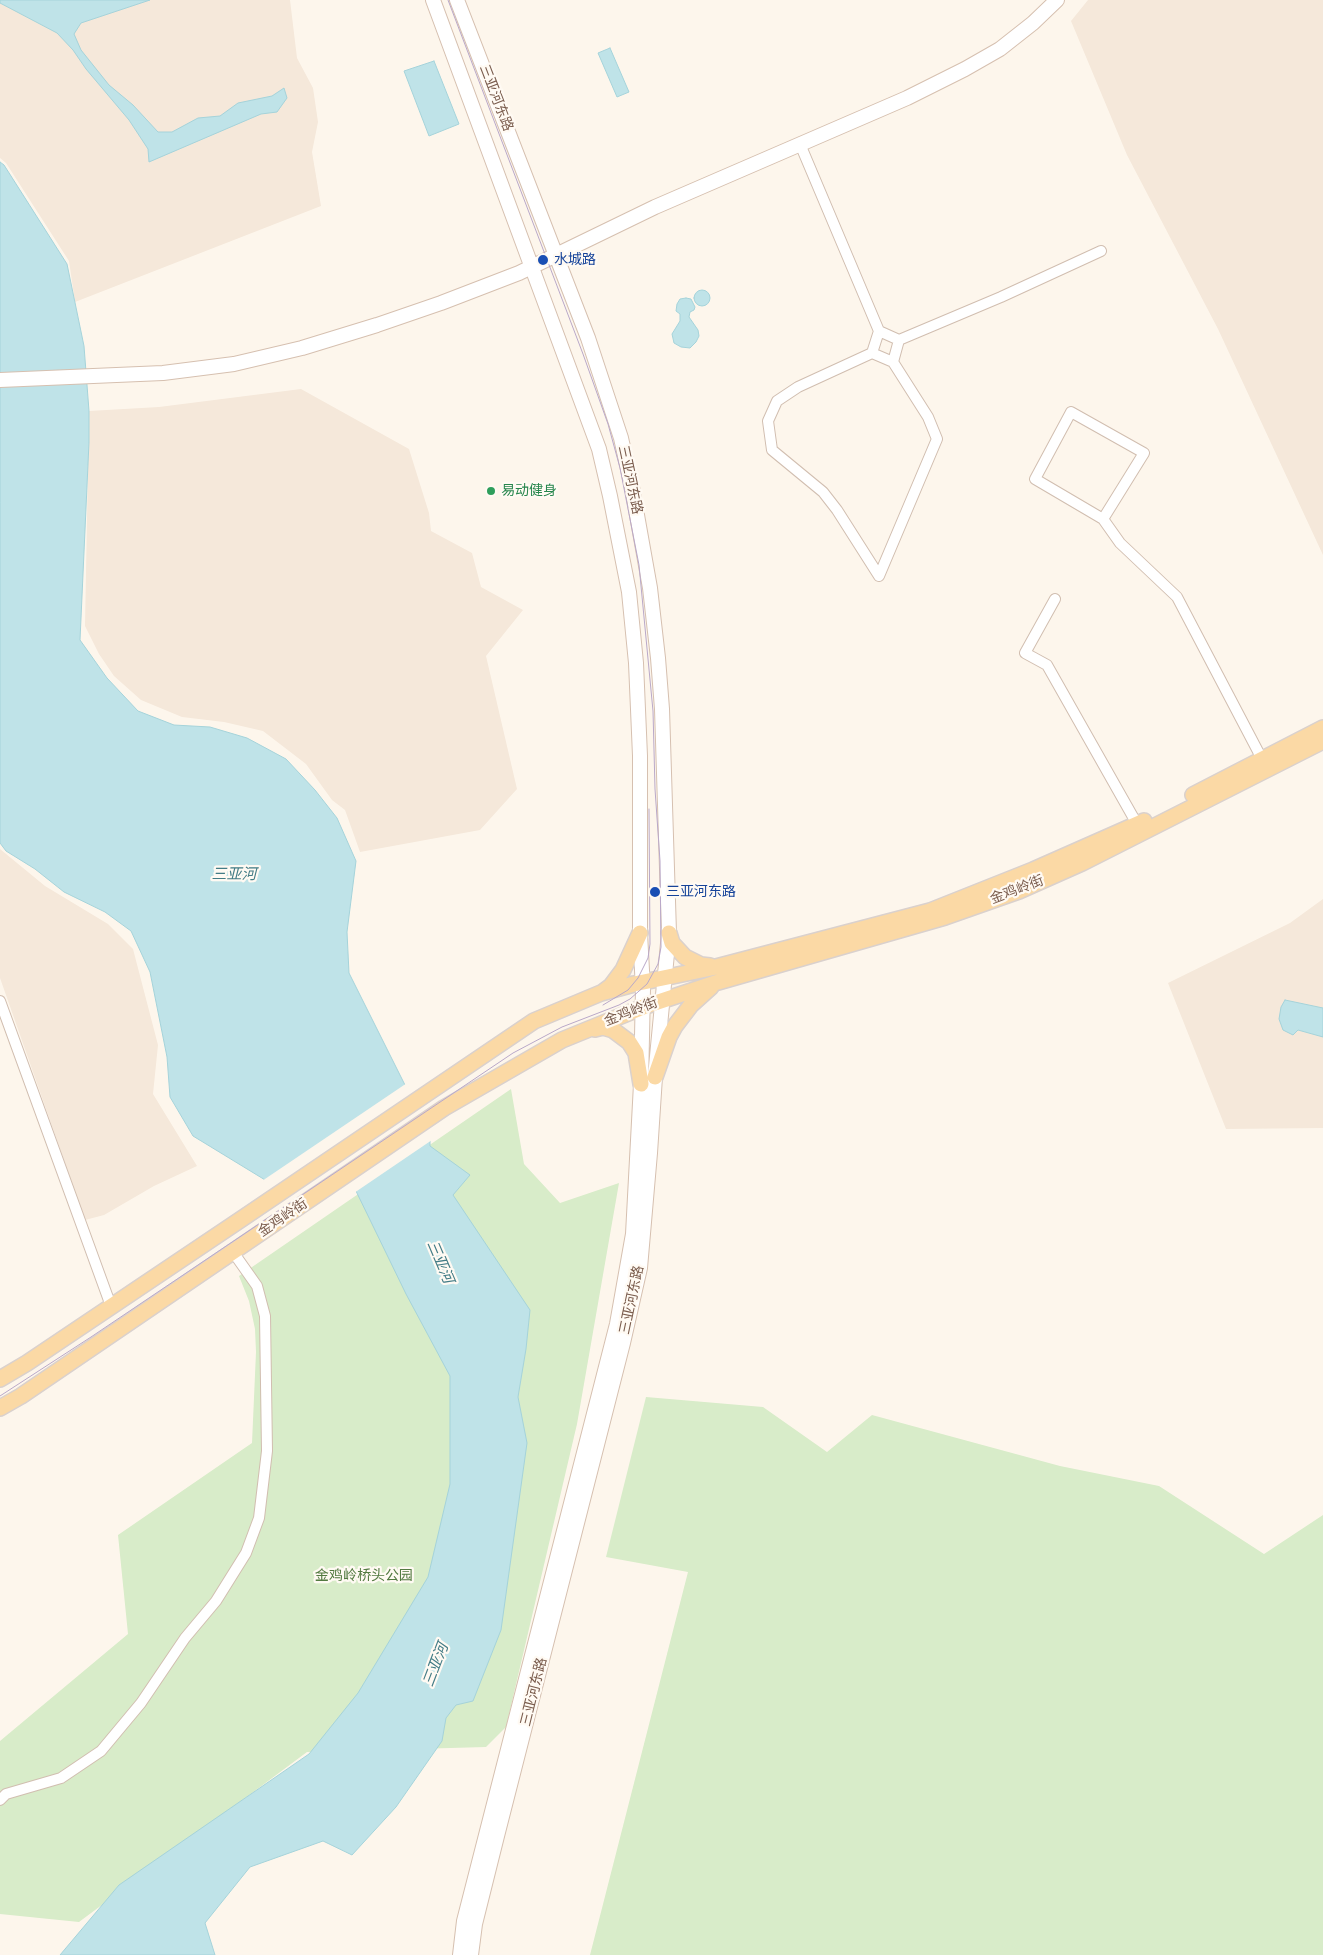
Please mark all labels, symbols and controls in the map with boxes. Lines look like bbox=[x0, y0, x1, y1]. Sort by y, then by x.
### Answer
street label: 三亚河东路 bbox=[476, 62, 516, 134]
place label: 水城路 bbox=[554, 252, 596, 268]
marker: 水城路 bbox=[536, 253, 550, 267]
street label: 三亚河东路 bbox=[615, 444, 645, 516]
place label: 易动健身 bbox=[501, 483, 557, 499]
marker: 易动健身 bbox=[485, 485, 497, 497]
water label: 三亚河 bbox=[212, 866, 256, 884]
street label: 金鸡岭街 bbox=[988, 872, 1046, 908]
place label: 三亚河东路 bbox=[666, 884, 736, 900]
marker: 三亚河东路 bbox=[648, 885, 662, 899]
street label: 金鸡岭街 bbox=[602, 994, 660, 1030]
street label: 金鸡岭街 bbox=[255, 1195, 311, 1241]
water label: 三亚河 bbox=[423, 1238, 457, 1286]
street label: 三亚河东路 bbox=[617, 1264, 647, 1336]
park label: 金鸡岭桥头公园 bbox=[315, 1568, 413, 1584]
water label: 三亚河 bbox=[420, 1641, 452, 1689]
street label: 三亚河东路 bbox=[517, 1656, 551, 1728]

